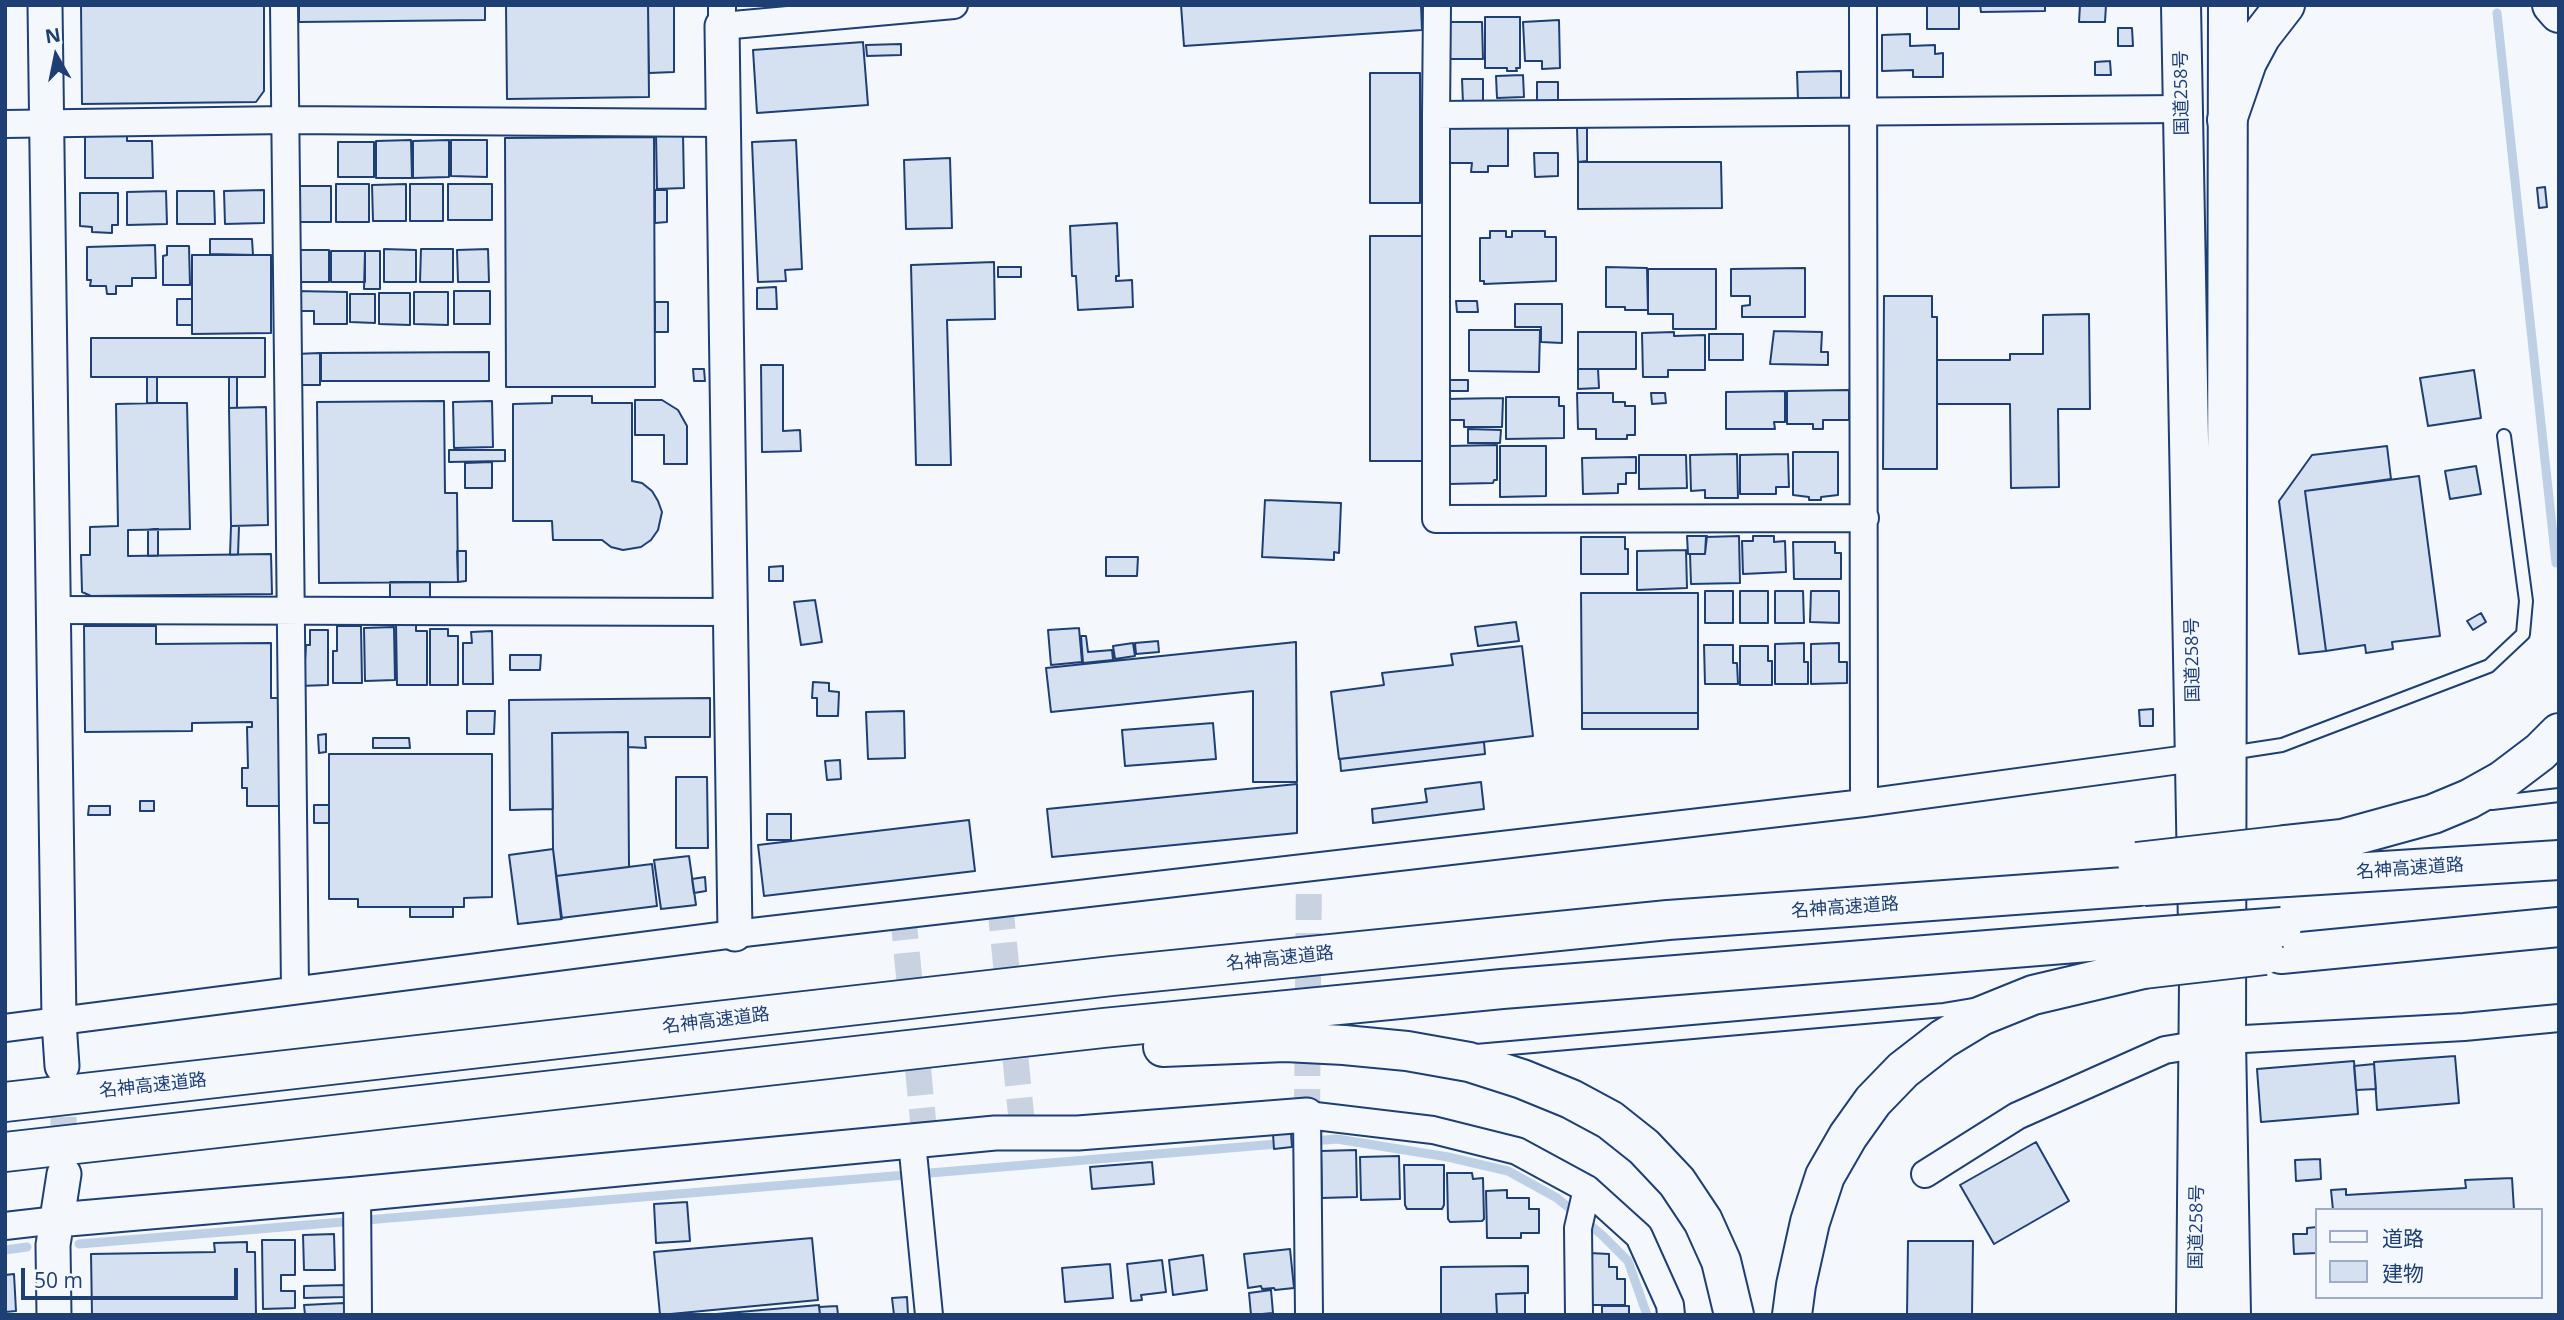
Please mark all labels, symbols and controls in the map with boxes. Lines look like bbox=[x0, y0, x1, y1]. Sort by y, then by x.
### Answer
north arrow bbox=[21, 21, 91, 91]
text: N bbox=[43, 21, 62, 49]
street label: 国道258号 bbox=[2170, 50, 2194, 136]
street label: 国道258号 bbox=[2181, 617, 2205, 703]
street label: 名神高速道路 bbox=[2355, 854, 2465, 884]
street label: 名神高速道路 bbox=[1790, 893, 1900, 923]
street label: 名神高速道路 bbox=[1225, 943, 1335, 975]
street label: 名神高速道路 bbox=[661, 1004, 771, 1038]
street label: 名神高速道路 bbox=[98, 1070, 208, 1102]
street label: 国道258号 bbox=[2185, 1184, 2209, 1270]
legend bbox=[2316, 1208, 2543, 1299]
text: 道路 bbox=[2382, 1224, 2424, 1252]
scale bar bbox=[24, 1254, 242, 1298]
text: 建物 bbox=[2382, 1259, 2424, 1287]
text: 50 m bbox=[34, 1266, 83, 1294]

